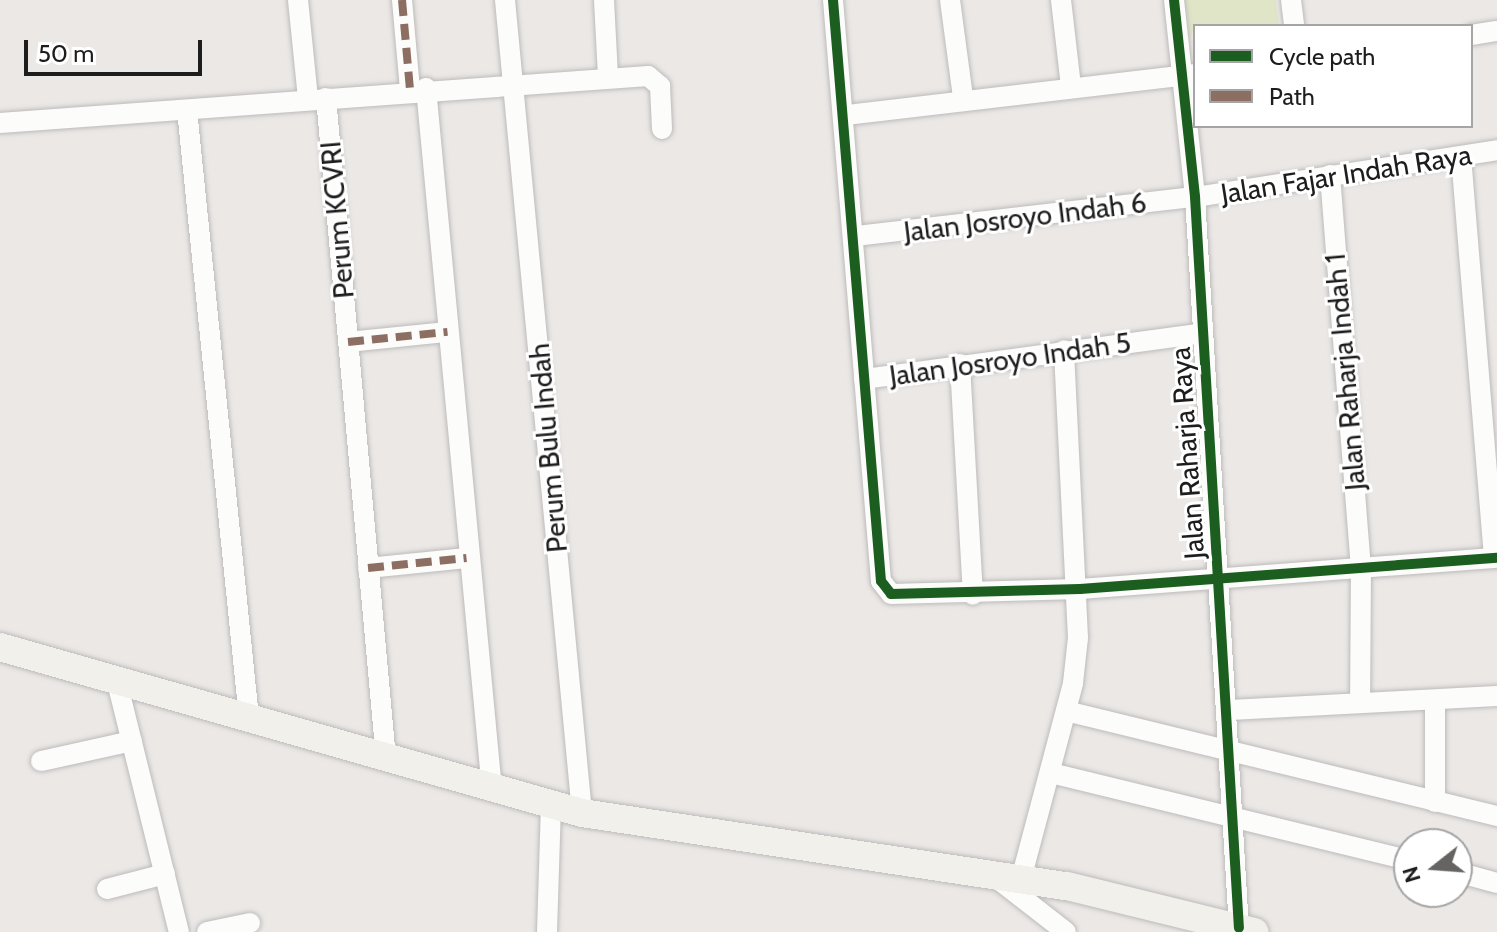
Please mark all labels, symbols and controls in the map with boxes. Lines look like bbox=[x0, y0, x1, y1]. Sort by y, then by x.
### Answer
scale bar bbox=[28, 24, 206, 74]
legend bbox=[1193, 24, 1473, 128]
text: 50 m bbox=[38, 39, 94, 68]
text: Cycle path bbox=[1269, 42, 1375, 71]
text: Path bbox=[1269, 82, 1315, 111]
street label: Jalan Fajar Indah Raya bbox=[1218, 138, 1474, 210]
street label: Perum KCVRI bbox=[313, 140, 361, 300]
street label: Jalan Josroyo Indah 6 bbox=[902, 185, 1148, 249]
street label: Jalan Raharja Indah 1 bbox=[1318, 252, 1372, 492]
street label: Jalan Josroyo Indah 5 bbox=[887, 325, 1133, 393]
street label: Perum Bulu Indah bbox=[522, 342, 574, 554]
street label: Jalan Raharja Raya bbox=[1163, 346, 1211, 560]
north arrow bbox=[1393, 828, 1473, 908]
text: N bbox=[1396, 863, 1427, 886]

